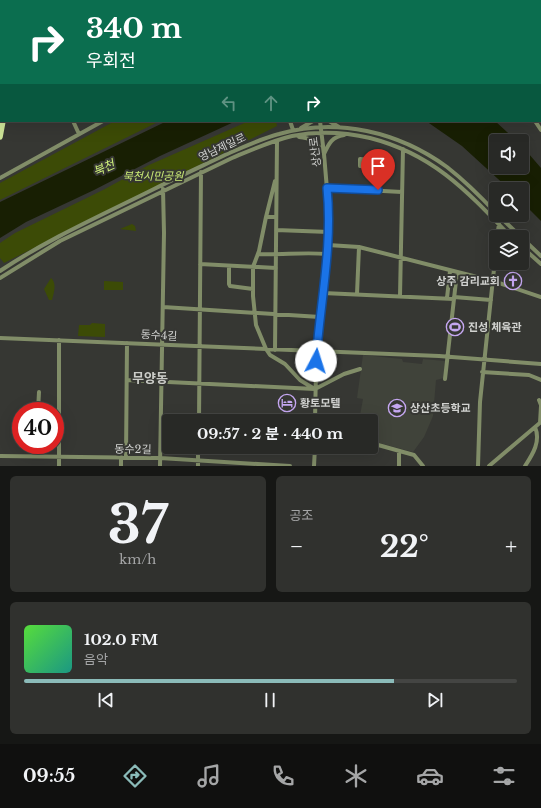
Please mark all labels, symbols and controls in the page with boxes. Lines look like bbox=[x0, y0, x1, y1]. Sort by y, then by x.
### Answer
text: 340 m bbox=[86, 11, 182, 46]
icon: right bbox=[20, 16, 72, 68]
text: 우회전 bbox=[86, 50, 136, 72]
icon: left bbox=[218, 92, 240, 114]
icon: ahead bbox=[260, 92, 282, 114]
icon: right bbox=[302, 92, 324, 114]
street label: 영남제일로 bbox=[196, 130, 248, 164]
map controls bbox=[489, 134, 529, 270]
button: sound bbox=[489, 134, 529, 174]
street label: 상산로 bbox=[306, 136, 324, 168]
pin bbox=[361, 149, 395, 190]
water label: 북천 bbox=[91, 155, 119, 179]
icon: arrive bbox=[367, 155, 389, 177]
park label: 북천시민공원 bbox=[123, 169, 184, 183]
button: search bbox=[489, 182, 529, 222]
button: layers bbox=[489, 230, 529, 270]
church icon: 상주 감리교회 bbox=[503, 271, 523, 291]
place label: 상주 감리교회 bbox=[436, 274, 500, 288]
sports icon: 진성 체육관 bbox=[445, 317, 465, 337]
place label: 진성 체육관 bbox=[468, 320, 522, 334]
street label: 동수4길 bbox=[140, 327, 178, 343]
position arrow bbox=[295, 340, 337, 382]
district label: 무양동 bbox=[132, 370, 168, 387]
hotel icon: 황토모텔 bbox=[277, 393, 297, 413]
place label: 황토모텔 bbox=[300, 396, 340, 410]
school or university icon: 상산초등학교 bbox=[387, 398, 407, 418]
place label: 상산초등학교 bbox=[410, 401, 471, 415]
speed limit sign: 40 bbox=[12, 402, 64, 454]
text: 09:57 · 2 분 · 440 m bbox=[197, 424, 343, 443]
street label: 동수2길 bbox=[114, 442, 152, 456]
text: 37 bbox=[108, 493, 168, 557]
text: 공조 bbox=[290, 507, 313, 524]
text: 22° bbox=[380, 528, 429, 565]
text: − bbox=[290, 533, 303, 560]
text: + bbox=[505, 533, 517, 560]
text: km/h bbox=[119, 551, 156, 568]
text: 102.0 FM bbox=[84, 630, 158, 649]
text: 음악 bbox=[84, 651, 108, 668]
icon: previous bbox=[95, 689, 117, 711]
icon: pause bbox=[259, 689, 281, 711]
icon: next bbox=[424, 689, 446, 711]
icon: directions bbox=[121, 762, 149, 790]
icon: music bbox=[195, 762, 223, 790]
icon: phone bbox=[269, 762, 297, 790]
icon: climate bbox=[342, 762, 370, 790]
icon: car bbox=[416, 762, 444, 790]
icon: filters bbox=[490, 762, 518, 790]
text: 09:55 bbox=[23, 765, 75, 787]

